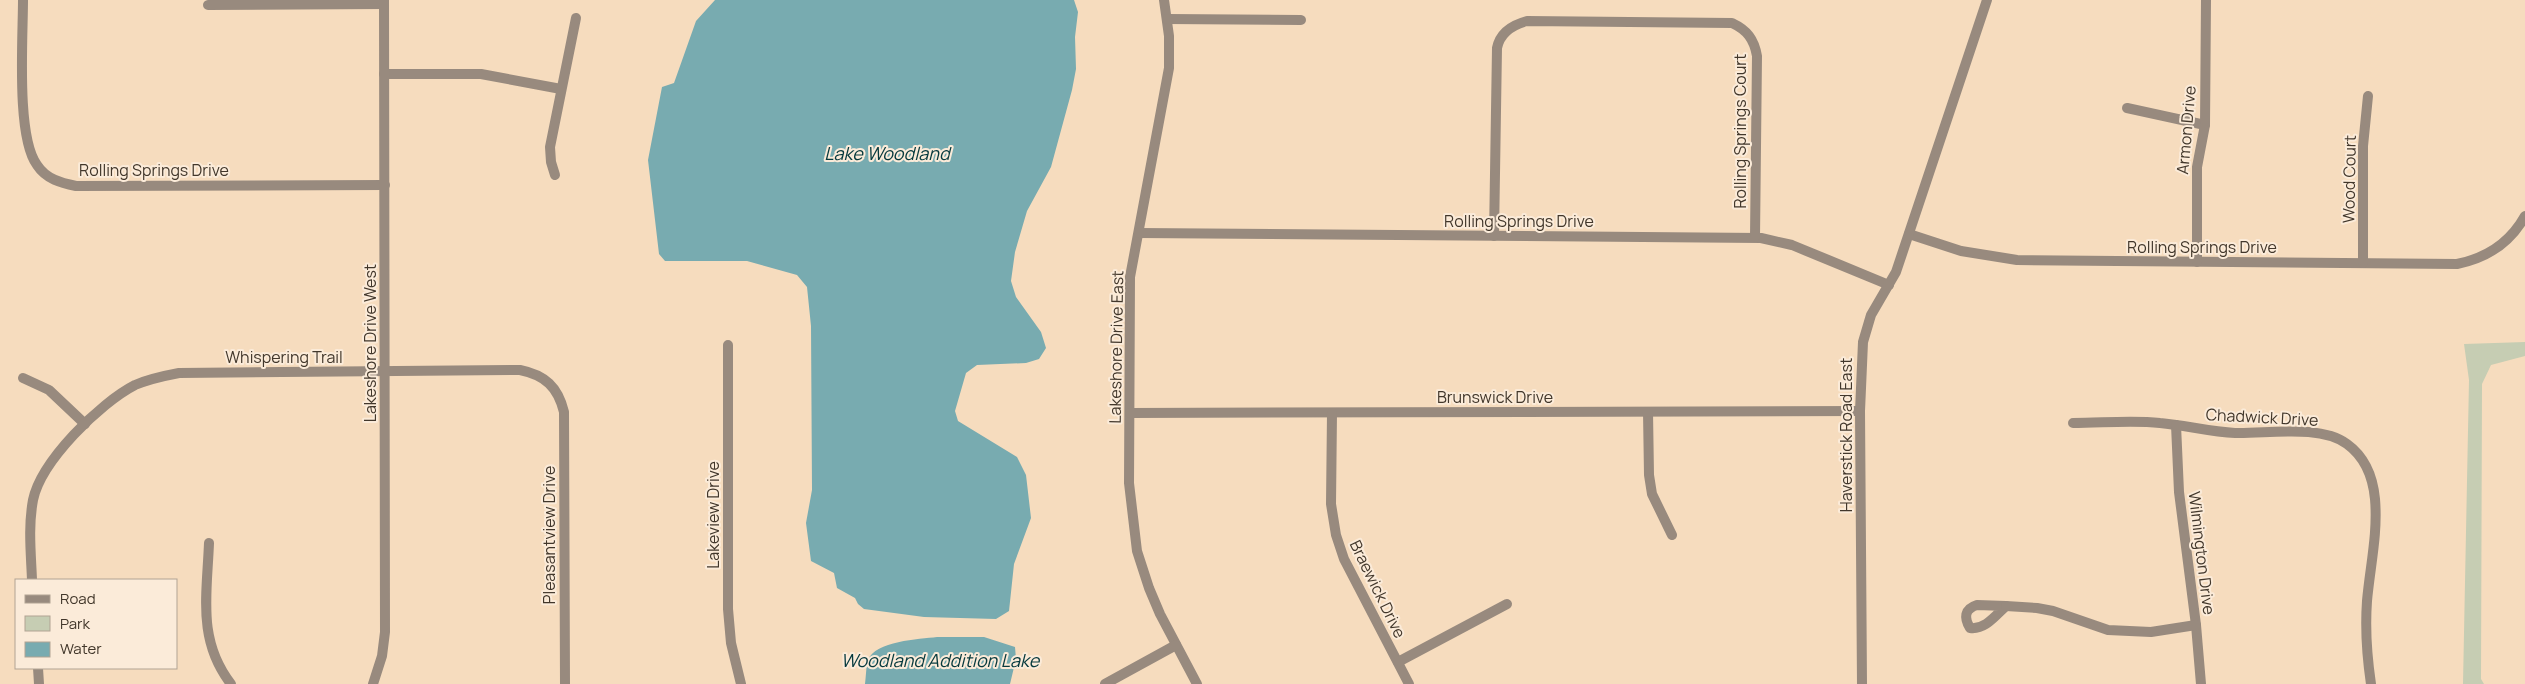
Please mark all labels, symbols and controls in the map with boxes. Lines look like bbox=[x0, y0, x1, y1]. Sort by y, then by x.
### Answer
street label: Rolling Springs Court bbox=[1729, 54, 1751, 208]
street label: Armon Drive bbox=[2171, 85, 2201, 175]
street label: Wood Court bbox=[2337, 135, 2361, 223]
water label: Lake Woodland bbox=[824, 141, 952, 165]
street label: Rolling Springs Drive bbox=[79, 159, 229, 181]
street label: Rolling Springs Drive bbox=[1444, 210, 1594, 232]
street label: Rolling Springs Drive bbox=[2127, 236, 2277, 258]
street label: Lakeshore Drive West bbox=[359, 264, 381, 422]
street label: Lakeshore Drive East bbox=[1104, 270, 1128, 424]
street label: Whispering Trail bbox=[225, 346, 343, 368]
street label: Haverstick Road East bbox=[1835, 358, 1857, 512]
street label: Brunswick Drive bbox=[1437, 386, 1553, 408]
street label: Chadwick Drive bbox=[2205, 403, 2319, 431]
street label: Lakeview Drive bbox=[702, 461, 724, 569]
street label: Pleasantview Drive bbox=[538, 466, 560, 604]
street label: Wilmington Drive bbox=[2184, 490, 2220, 616]
street label: Braewick Drive bbox=[1345, 536, 1411, 642]
legend bbox=[15, 579, 178, 669]
text: Road bbox=[60, 588, 96, 609]
text: Park bbox=[60, 613, 90, 634]
text: Water bbox=[60, 638, 102, 659]
water label: Woodland Addition Lake bbox=[841, 648, 1041, 672]

